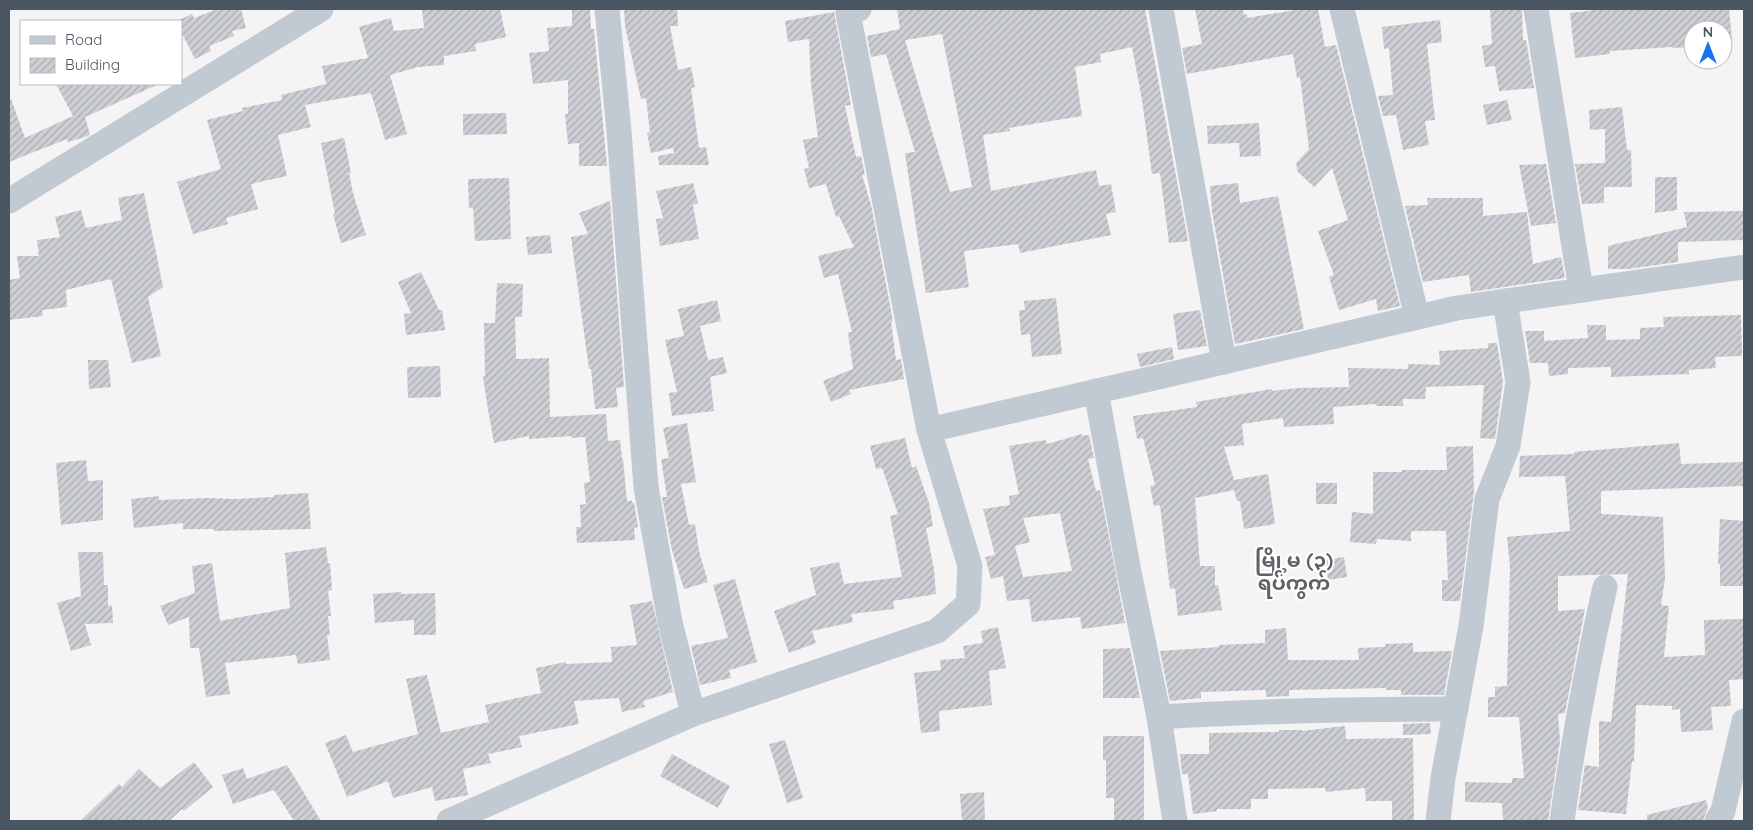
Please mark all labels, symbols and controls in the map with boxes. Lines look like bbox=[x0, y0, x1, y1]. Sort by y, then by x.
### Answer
legend bbox=[20, 20, 182, 85]
north arrow bbox=[1683, 20, 1733, 70]
text: N bbox=[1703, 23, 1713, 41]
text: Road bbox=[65, 30, 102, 49]
text: Building bbox=[65, 55, 120, 74]
district label: မြို့မ (၃) ရပ်ကွက် bbox=[1255, 547, 1333, 599]

